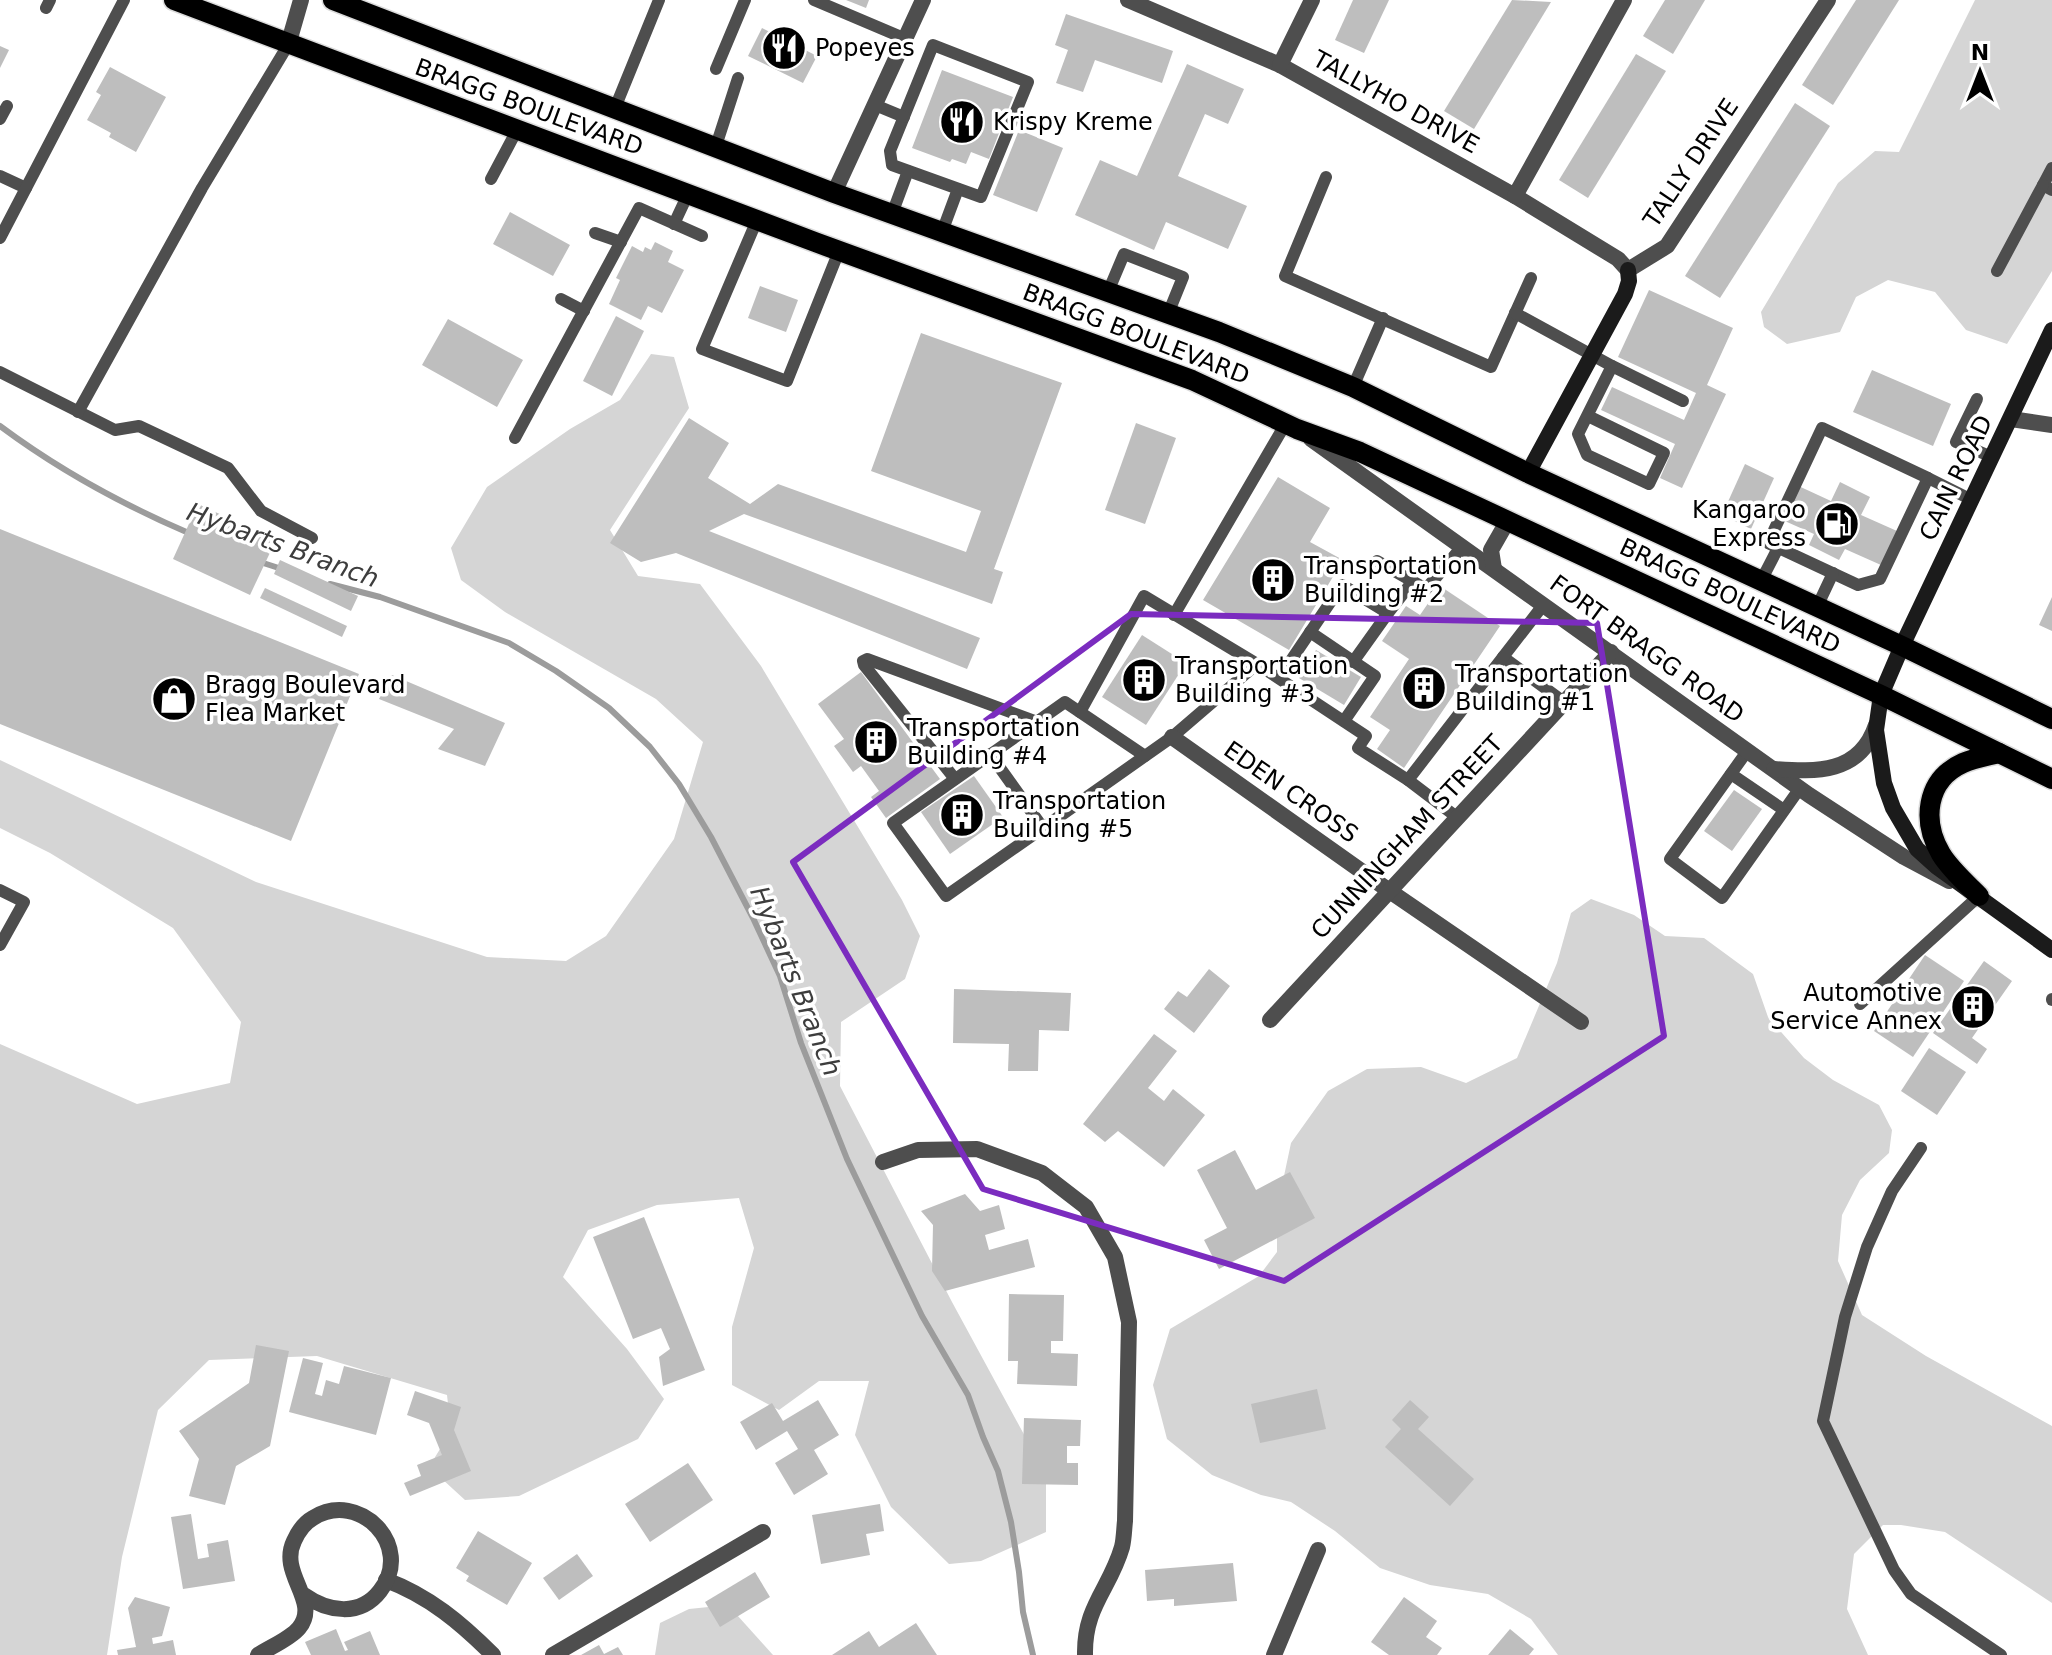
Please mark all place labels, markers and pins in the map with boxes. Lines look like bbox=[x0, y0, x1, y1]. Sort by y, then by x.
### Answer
restaurant icon: Popeyes bbox=[760, 24, 808, 72]
place label: Popeyes bbox=[815, 34, 915, 62]
restaurant icon: Krispy Kreme bbox=[938, 98, 986, 146]
place label: Krispy Kreme bbox=[993, 108, 1153, 136]
place label: Kangaroo Express bbox=[1692, 496, 1806, 552]
fuel station icon: Kangaroo Express bbox=[1813, 500, 1861, 548]
place label: Transportation Building #2 bbox=[1303, 552, 1477, 608]
building icon: Transportation Building #2 bbox=[1249, 556, 1297, 604]
place label: Transportation Building #3 bbox=[1174, 652, 1348, 708]
building icon: Transportation Building #3 bbox=[1120, 656, 1168, 704]
place label: Transportation Building #1 bbox=[1454, 660, 1628, 716]
building icon: Transportation Building #1 bbox=[1400, 664, 1448, 712]
place label: Bragg Boulevard Flea Market bbox=[205, 671, 406, 727]
shop icon: Bragg Boulevard Flea Market bbox=[150, 675, 198, 723]
place label: Transportation Building #4 bbox=[906, 714, 1080, 770]
building icon: Transportation Building #4 bbox=[852, 718, 900, 766]
place label: Transportation Building #5 bbox=[992, 787, 1166, 843]
building icon: Transportation Building #5 bbox=[938, 791, 986, 839]
place label: Automotive Service Annex bbox=[1770, 979, 1942, 1035]
building icon: Automotive Service Annex bbox=[1949, 983, 1997, 1031]

